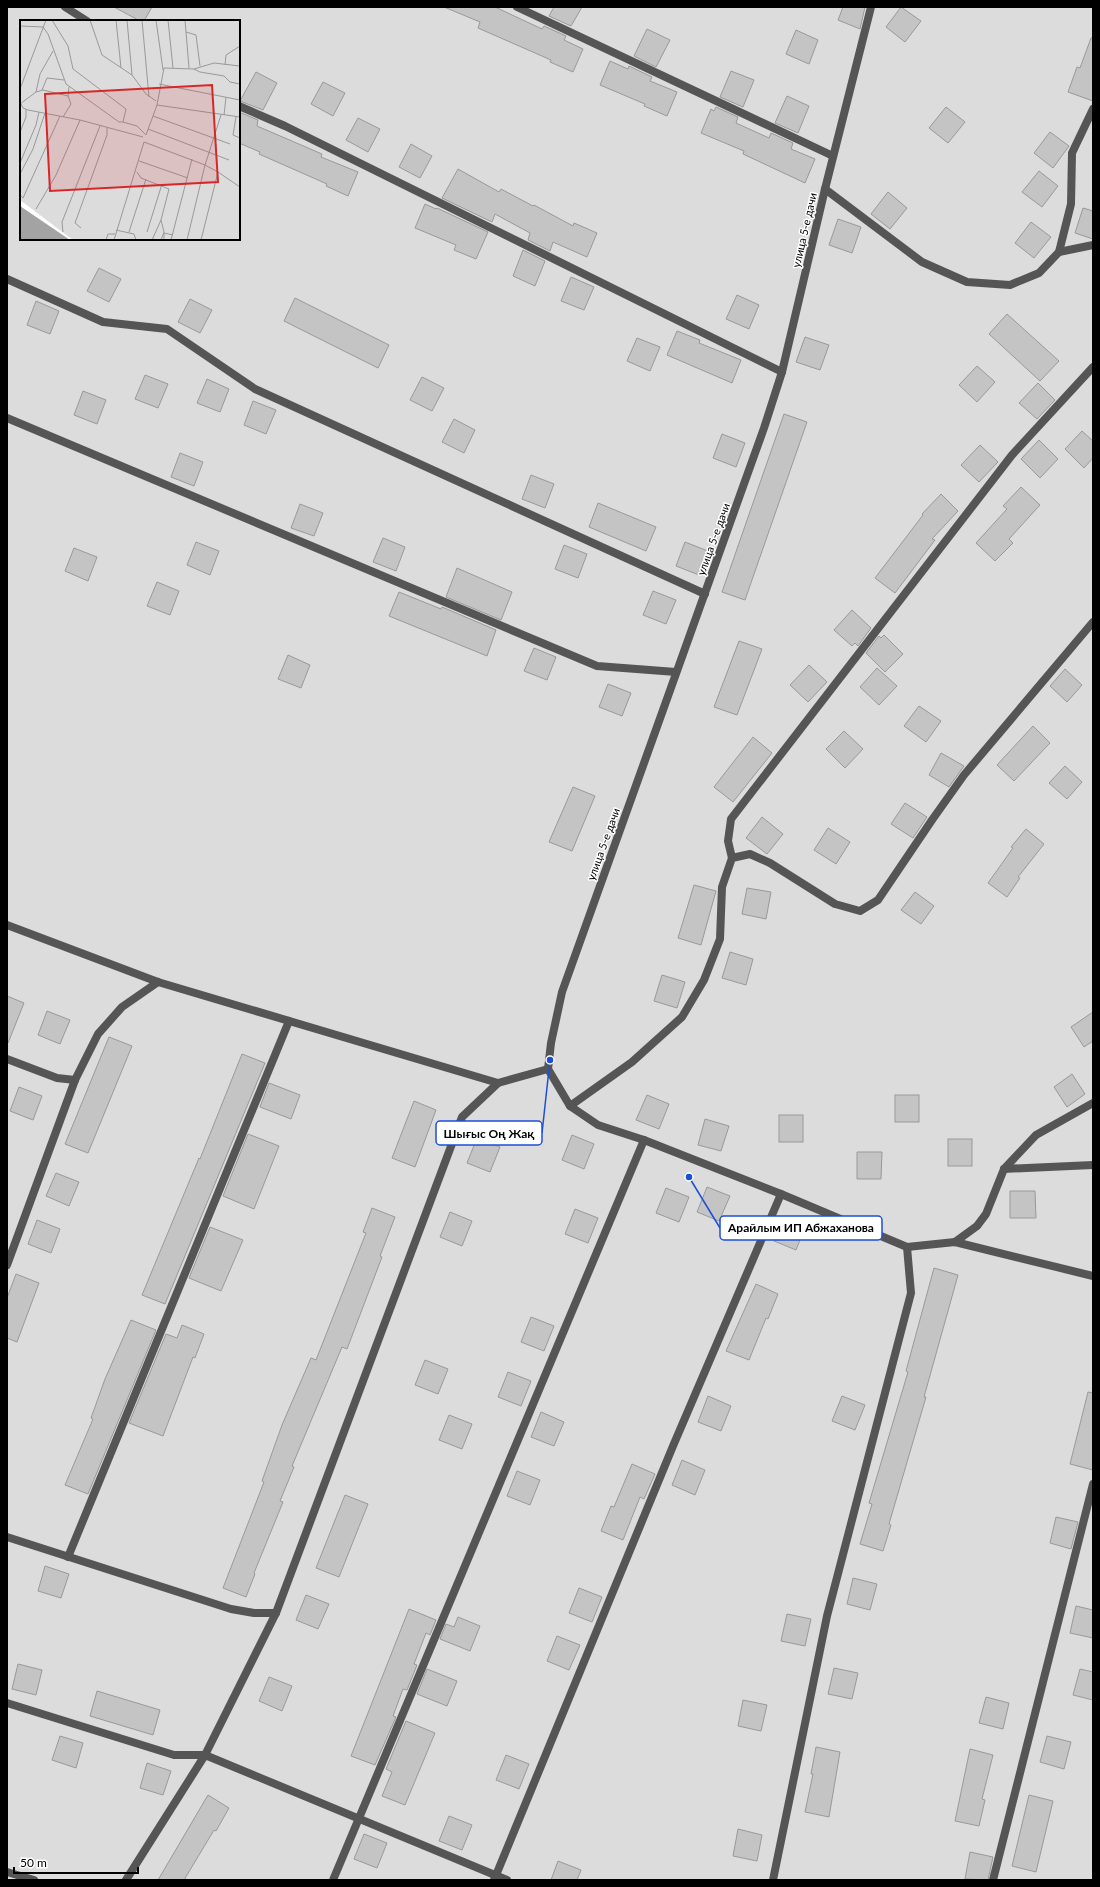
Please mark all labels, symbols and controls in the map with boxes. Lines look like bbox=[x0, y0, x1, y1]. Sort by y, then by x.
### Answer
inset map bbox=[20, 20, 240, 240]
street label: улица 5-е дачи bbox=[789, 191, 819, 269]
street label: улица 5-е дачи bbox=[694, 501, 732, 577]
street label: улица 5-е дачи bbox=[584, 806, 622, 882]
callout: Шығыс Оң Жақ bbox=[436, 1121, 542, 1145]
text: Шығыс Оң Жақ bbox=[444, 1126, 534, 1141]
callout: Арайлым ИП Абжаханова bbox=[720, 1216, 882, 1240]
text: Арайлым ИП Абжаханова bbox=[727, 1220, 874, 1235]
scale bar bbox=[14, 1849, 138, 1875]
text: 50 m bbox=[20, 1855, 47, 1870]

